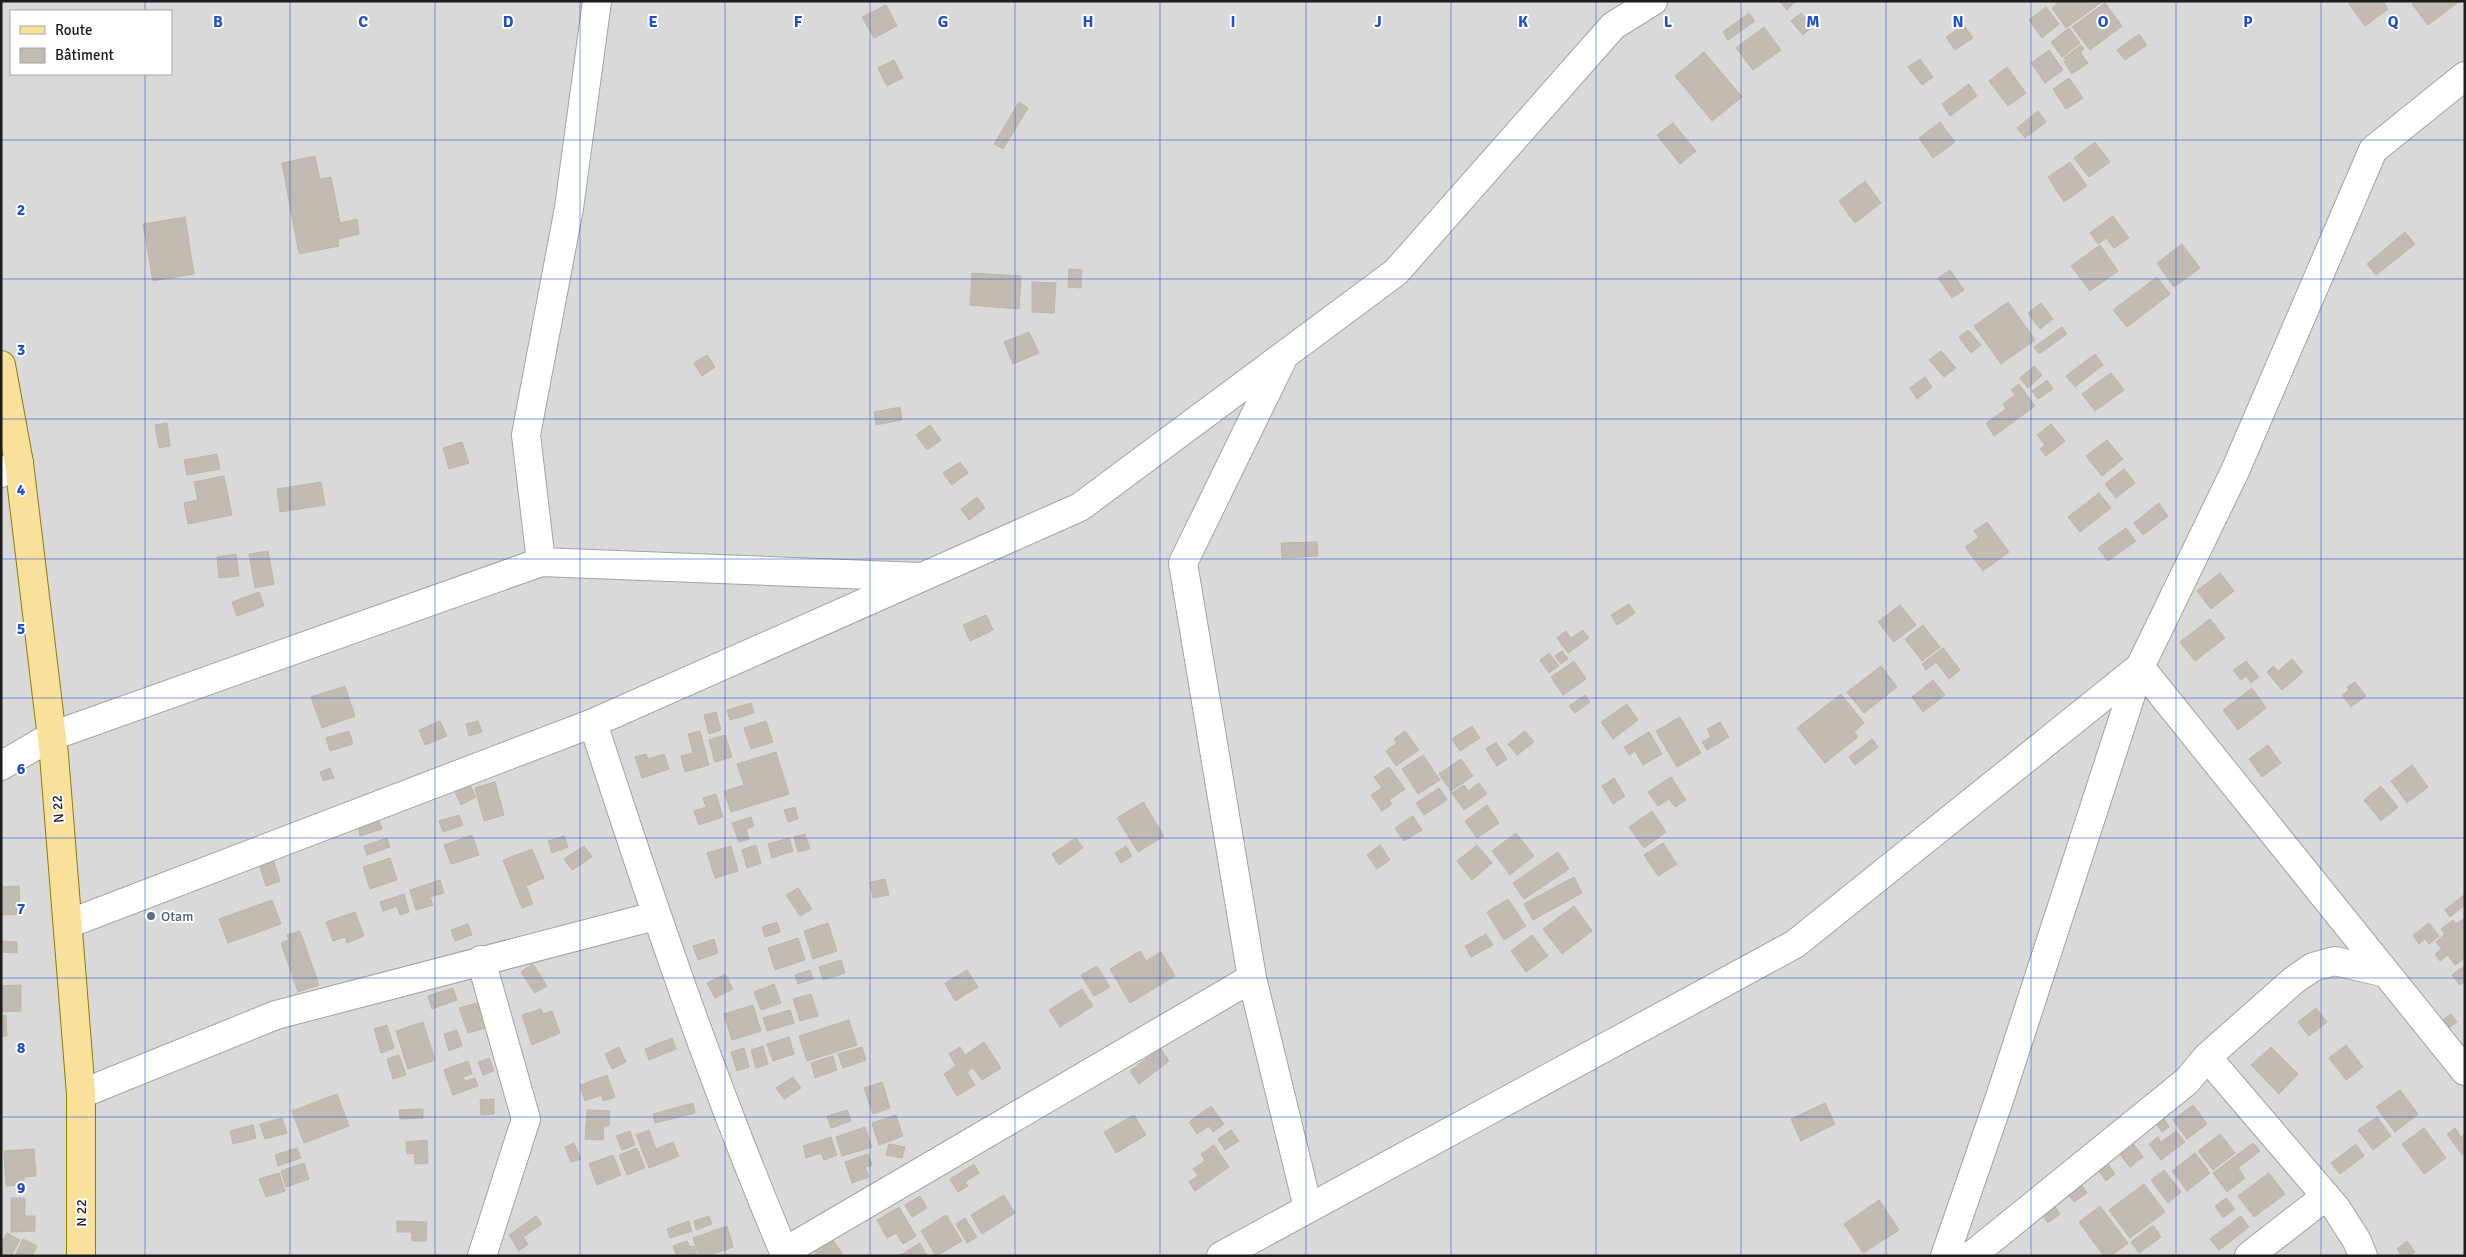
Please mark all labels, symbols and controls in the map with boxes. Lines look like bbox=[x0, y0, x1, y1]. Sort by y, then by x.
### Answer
legend bbox=[10, 10, 172, 75]
text: B bbox=[213, 12, 223, 32]
text: C bbox=[358, 12, 368, 32]
text: D bbox=[503, 12, 514, 32]
text: E bbox=[648, 12, 658, 32]
text: F bbox=[794, 12, 803, 32]
text: G bbox=[938, 12, 948, 32]
text: H bbox=[1083, 12, 1093, 32]
text: I bbox=[1230, 12, 1236, 32]
text: J bbox=[1374, 12, 1382, 32]
text: K bbox=[1518, 12, 1528, 32]
text: L bbox=[1664, 12, 1673, 32]
text: M bbox=[1806, 12, 1820, 32]
text: N bbox=[1952, 12, 1964, 32]
text: O bbox=[2098, 12, 2109, 32]
text: P bbox=[2243, 12, 2253, 32]
text: Q bbox=[2388, 12, 2399, 32]
text: Route bbox=[55, 21, 92, 39]
text: Bâtiment bbox=[55, 46, 114, 64]
text: 2 bbox=[17, 200, 25, 220]
text: 3 bbox=[17, 340, 25, 360]
text: 4 bbox=[17, 480, 26, 500]
text: 5 bbox=[17, 619, 25, 639]
text: 6 bbox=[17, 759, 26, 779]
street label: N 22 bbox=[48, 794, 68, 824]
text: 7 bbox=[17, 899, 26, 919]
place label: Otam bbox=[161, 908, 193, 925]
marker: Otam bbox=[145, 910, 157, 922]
text: 8 bbox=[17, 1038, 26, 1058]
text: 9 bbox=[17, 1178, 26, 1198]
street label: N 22 bbox=[73, 1199, 90, 1227]

